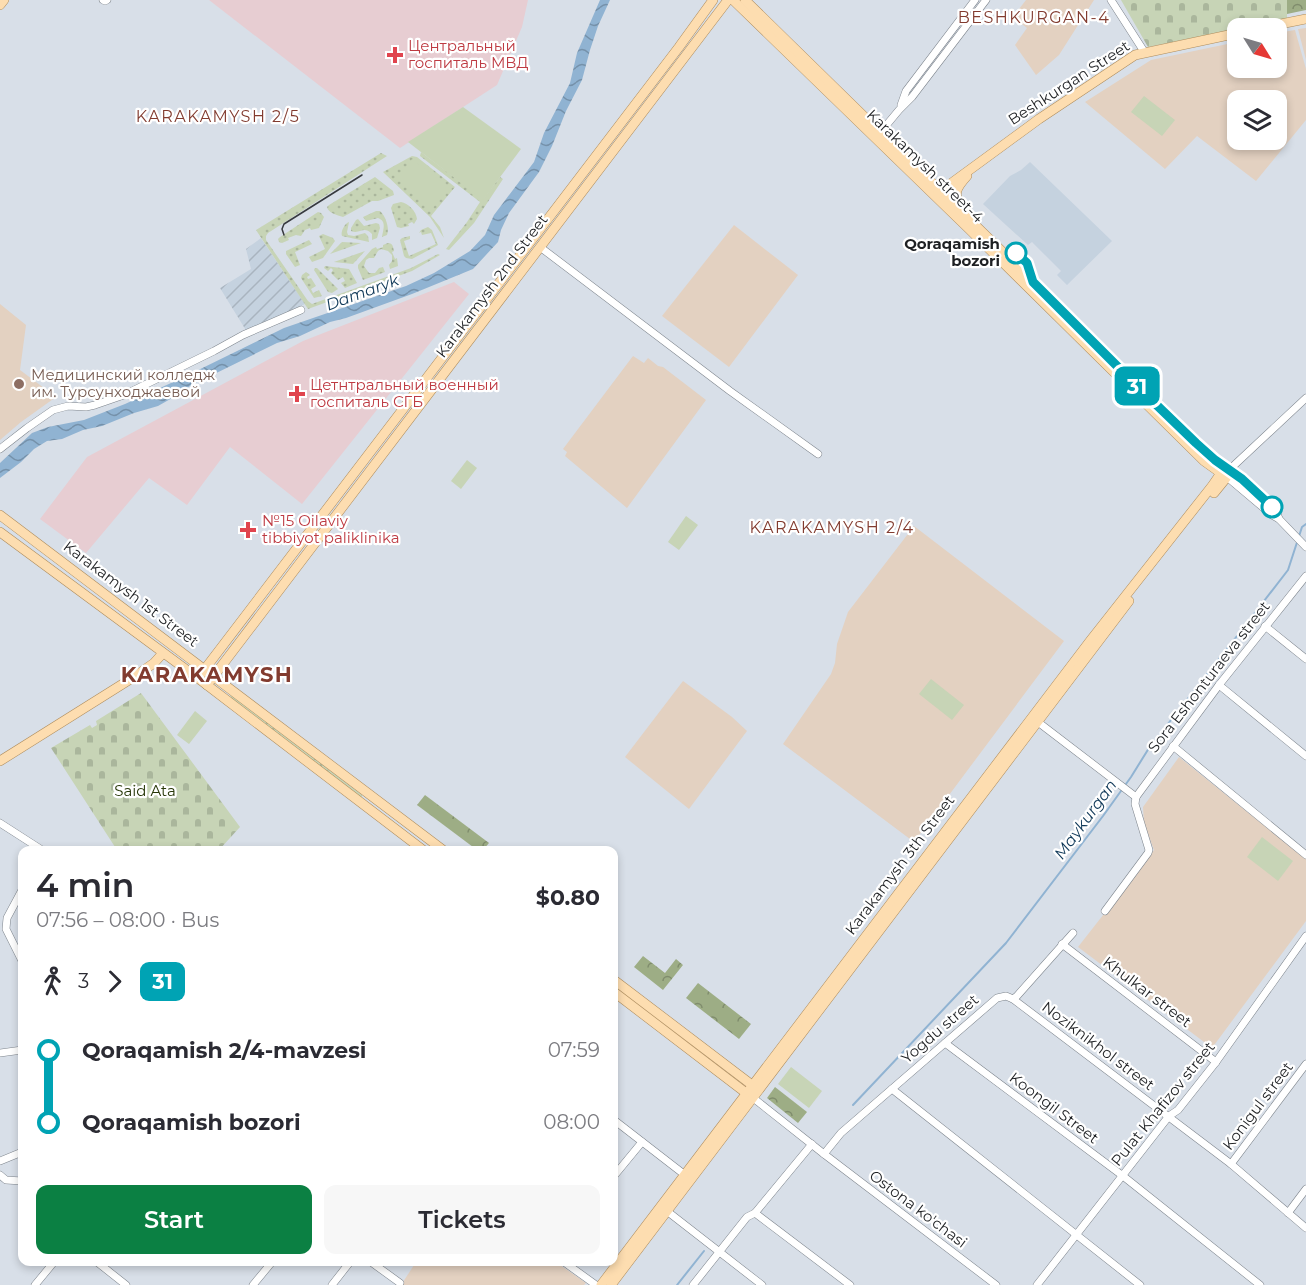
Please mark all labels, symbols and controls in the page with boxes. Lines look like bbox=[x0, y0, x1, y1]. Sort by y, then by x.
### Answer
district label: BESHKURGAN-4 bbox=[958, 8, 1110, 27]
north arrow bbox=[1227, 18, 1287, 78]
map controls bbox=[1227, 18, 1287, 150]
place label: Центральный госпиталь МВД bbox=[408, 36, 528, 72]
street label: Beshkurgan Street bbox=[1004, 36, 1133, 129]
marker: Центральный госпиталь МВД bbox=[386, 46, 404, 64]
button: layers bbox=[1227, 90, 1287, 150]
street label: Karakamysh street-4 bbox=[863, 105, 988, 226]
district label: KARAKAMYSH 2/5 bbox=[136, 107, 300, 126]
street label: Karakamysh 2nd Street bbox=[432, 210, 552, 361]
place label: Qoraqamish bozori bbox=[904, 234, 1000, 270]
marker: Qoraqamish bozori bbox=[1005, 242, 1027, 264]
water label: Damaryk bbox=[323, 270, 403, 314]
place label: Медицинский колледж им. Турсунходжаевой bbox=[31, 365, 216, 401]
line badge: 31 bbox=[1110, 366, 1164, 406]
text: 31 bbox=[1127, 374, 1147, 399]
place label: Цетнтральный военный госпиталь СГБ bbox=[310, 375, 499, 411]
marker: Медицинский колледж им. Турсунходжаевой bbox=[12, 377, 26, 391]
marker: Цетнтральный военный госпиталь СГБ bbox=[288, 385, 306, 403]
unlabelled marker bbox=[1261, 496, 1283, 518]
place label: №15 Oilaviy tibbiyot paliklinika bbox=[262, 511, 400, 547]
district label: KARAKAMYSH 2/4 bbox=[750, 518, 914, 537]
marker: №15 Oilaviy tibbiyot paliklinika bbox=[239, 521, 257, 539]
street label: Karakamysh 1st Street bbox=[60, 537, 203, 651]
street label: Sora Eshonturaeva street bbox=[1144, 597, 1274, 756]
district label: KARAKAMYSH bbox=[121, 662, 293, 687]
water label: Maykurgan bbox=[1050, 776, 1121, 863]
park label: Said Ata bbox=[114, 781, 176, 800]
street label: Karakamysh 3th Street bbox=[841, 791, 958, 938]
text: 4 min bbox=[36, 865, 134, 905]
text: $0.80 bbox=[536, 884, 600, 911]
text: 07:56 – 08:00 · Bus bbox=[36, 908, 219, 932]
street label: Khulkar street bbox=[1099, 952, 1195, 1031]
icon: walk bbox=[36, 965, 69, 998]
icon: forward bbox=[98, 965, 131, 998]
text: 3 bbox=[78, 969, 89, 993]
text: 31 bbox=[152, 969, 173, 994]
street label: Yogdu street bbox=[897, 990, 982, 1067]
street label: Noziknikhol street bbox=[1038, 997, 1158, 1094]
text: Qoraqamish 2/4-mavzesi bbox=[82, 1037, 366, 1064]
text: 07:59 bbox=[548, 1038, 600, 1062]
street label: Pulat Khafizov street bbox=[1107, 1038, 1219, 1170]
street label: Konigul street bbox=[1218, 1058, 1297, 1154]
street label: Koongil Street bbox=[1006, 1068, 1103, 1147]
text: Qoraqamish bozori bbox=[82, 1109, 301, 1136]
text: 08:00 bbox=[543, 1110, 600, 1134]
street label: Ostona ko'chasi bbox=[866, 1166, 971, 1252]
button: Start bbox=[36, 1185, 312, 1254]
button: Tickets bbox=[324, 1185, 600, 1254]

